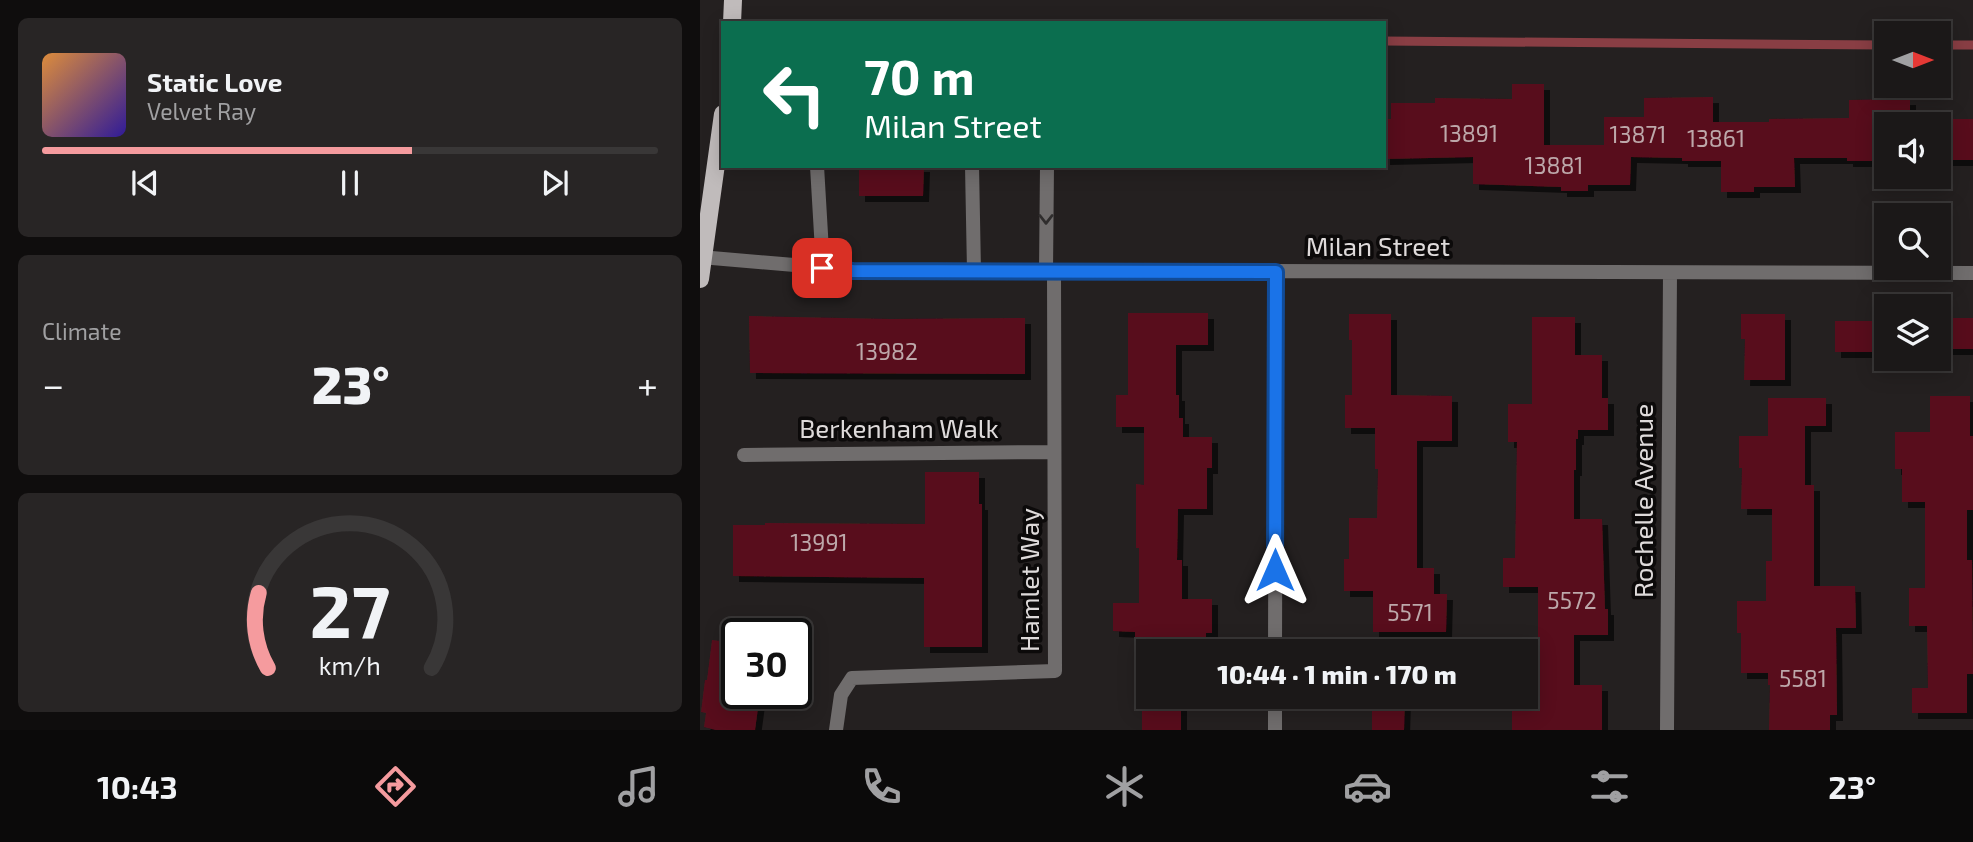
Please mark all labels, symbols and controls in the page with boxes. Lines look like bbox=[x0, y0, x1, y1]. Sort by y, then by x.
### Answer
north arrow bbox=[1874, 21, 1951, 98]
map controls bbox=[1874, 21, 1951, 371]
text: 70 m bbox=[864, 46, 975, 105]
icon: left bbox=[749, 49, 840, 140]
text: Static Love bbox=[147, 66, 283, 97]
text: Velvet Ray bbox=[147, 97, 256, 125]
text: Milan Street bbox=[864, 106, 1042, 144]
button: sound bbox=[1874, 112, 1951, 189]
house number: 13891 bbox=[1440, 119, 1498, 147]
house number: 13871 bbox=[1610, 120, 1666, 148]
house number: 13861 bbox=[1687, 124, 1745, 152]
house number: 13881 bbox=[1524, 151, 1584, 179]
icon: previous bbox=[126, 164, 164, 202]
icon: pause bbox=[331, 164, 369, 202]
icon: next bbox=[536, 164, 574, 202]
button: search bbox=[1874, 203, 1951, 280]
one-way arrow bbox=[1038, 214, 1054, 225]
street label: Milan Street bbox=[1306, 230, 1450, 261]
pin bbox=[792, 238, 852, 298]
icon: arrive bbox=[803, 249, 841, 287]
button: layers bbox=[1874, 294, 1951, 371]
text: Climate bbox=[42, 317, 122, 345]
house number: 13982 bbox=[856, 337, 918, 365]
text: 23° bbox=[312, 352, 390, 414]
text: − bbox=[42, 361, 64, 407]
text: + bbox=[637, 361, 658, 407]
street label: Rochelle Avenue bbox=[1627, 404, 1658, 598]
street label: Berkenham Walk bbox=[799, 412, 999, 443]
street label: Hamlet Way bbox=[1013, 508, 1044, 652]
house number: 13991 bbox=[790, 528, 848, 556]
position arrow bbox=[1238, 533, 1312, 607]
text: 27 bbox=[310, 566, 390, 654]
house number: 5572 bbox=[1547, 586, 1597, 614]
house number: 5571 bbox=[1387, 598, 1433, 626]
speed limit sign: 30 bbox=[721, 618, 812, 709]
text: km/h bbox=[319, 650, 381, 680]
text: 10:44 · 1 min · 170 m bbox=[1217, 658, 1457, 689]
house number: 5581 bbox=[1779, 664, 1827, 692]
icon: directions bbox=[371, 762, 420, 811]
icon: music bbox=[614, 762, 663, 811]
icon: phone bbox=[857, 762, 906, 811]
icon: climate bbox=[1100, 762, 1149, 811]
icon: car bbox=[1343, 762, 1392, 811]
icon: filters bbox=[1585, 762, 1634, 811]
text: 10:43 bbox=[97, 767, 178, 805]
text: 23° bbox=[1828, 767, 1876, 805]

